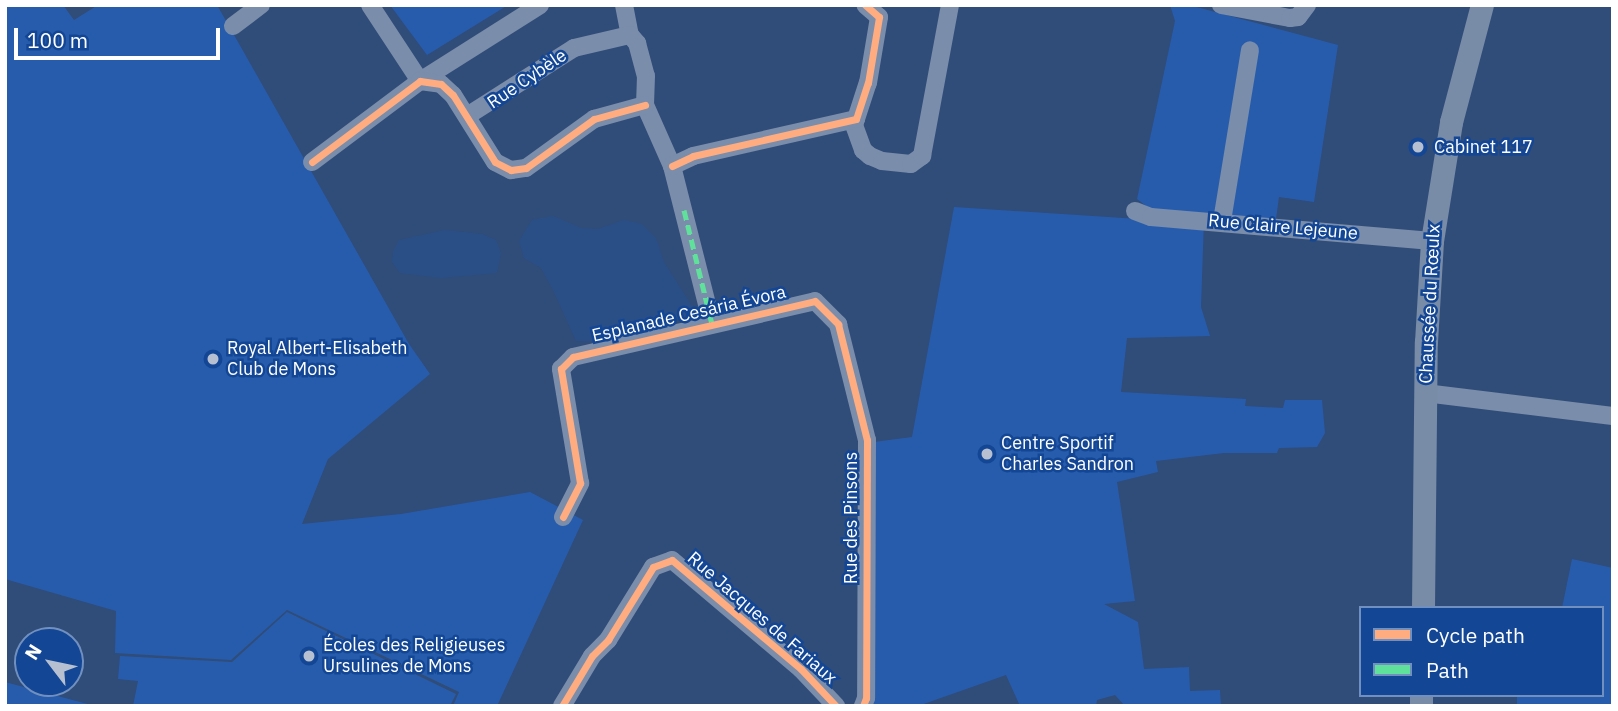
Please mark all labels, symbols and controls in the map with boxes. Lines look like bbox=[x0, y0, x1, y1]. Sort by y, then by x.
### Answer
scale bar bbox=[18, 14, 224, 58]
text: 100 m bbox=[27, 26, 88, 54]
street label: Rue Cybèle bbox=[483, 45, 571, 113]
place label: Cabinet 117 bbox=[1434, 136, 1533, 158]
marker: Cabinet 117 bbox=[1408, 137, 1428, 157]
street label: Rue Claire Lejeune bbox=[1207, 210, 1359, 244]
street label: Chaussée du Rœulx bbox=[1415, 224, 1445, 384]
street label: Esplanade Cesária Évora bbox=[590, 281, 788, 347]
place label: Royal Albert-Elisabeth Club de Mons bbox=[227, 338, 407, 380]
marker: Royal Albert-Elisabeth Club de Mons bbox=[205, 351, 221, 367]
place label: Centre Sportif Charles Sandron bbox=[1001, 433, 1134, 476]
marker: Centre Sportif Charles Sandron bbox=[979, 446, 995, 462]
street label: Rue des Pinsons bbox=[840, 452, 862, 584]
street label: Rue Jacques de Fariaux bbox=[683, 547, 841, 689]
legend bbox=[1359, 606, 1604, 697]
text: Cycle path bbox=[1426, 621, 1525, 649]
north arrow bbox=[14, 627, 84, 697]
place label: Écoles des Religieuses Ursulines de Mons bbox=[323, 635, 506, 678]
text: N bbox=[19, 640, 47, 664]
marker: Écoles des Religieuses Ursulines de Mons bbox=[301, 648, 317, 664]
text: Path bbox=[1426, 656, 1469, 684]

